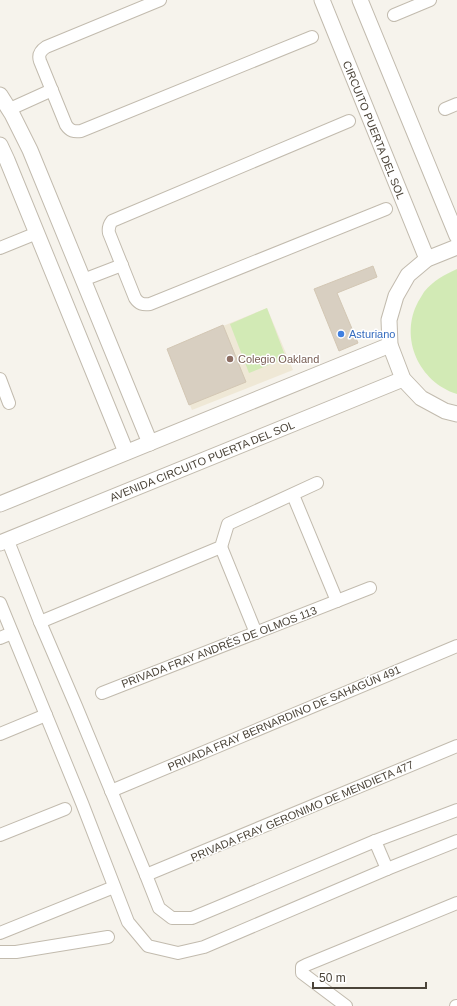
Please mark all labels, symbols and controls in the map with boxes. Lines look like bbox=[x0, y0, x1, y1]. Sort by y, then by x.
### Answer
street label: CIRCUITO PUERTA DEL SOL bbox=[341, 59, 407, 201]
place label: Asturiano bbox=[349, 328, 395, 340]
marker: Asturiano bbox=[336, 329, 346, 339]
place label: Colegio Oakland bbox=[238, 353, 319, 365]
marker: Colegio Oakland bbox=[225, 354, 235, 364]
street label: AVENIDA CIRCUITO PUERTA DEL SOL bbox=[108, 418, 296, 504]
street label: PRIVADA FRAY ANDRÉS DE OLMOS 113 bbox=[120, 604, 318, 690]
street label: PRIVADA FRAY BERNARDINO DE SAHAGÚN 491 bbox=[166, 663, 402, 773]
street label: PRIVADA FRAY GERONIMO DE MENDIETA 477 bbox=[189, 758, 415, 864]
scale bar bbox=[313, 964, 426, 990]
text: 50 m bbox=[319, 971, 346, 985]

